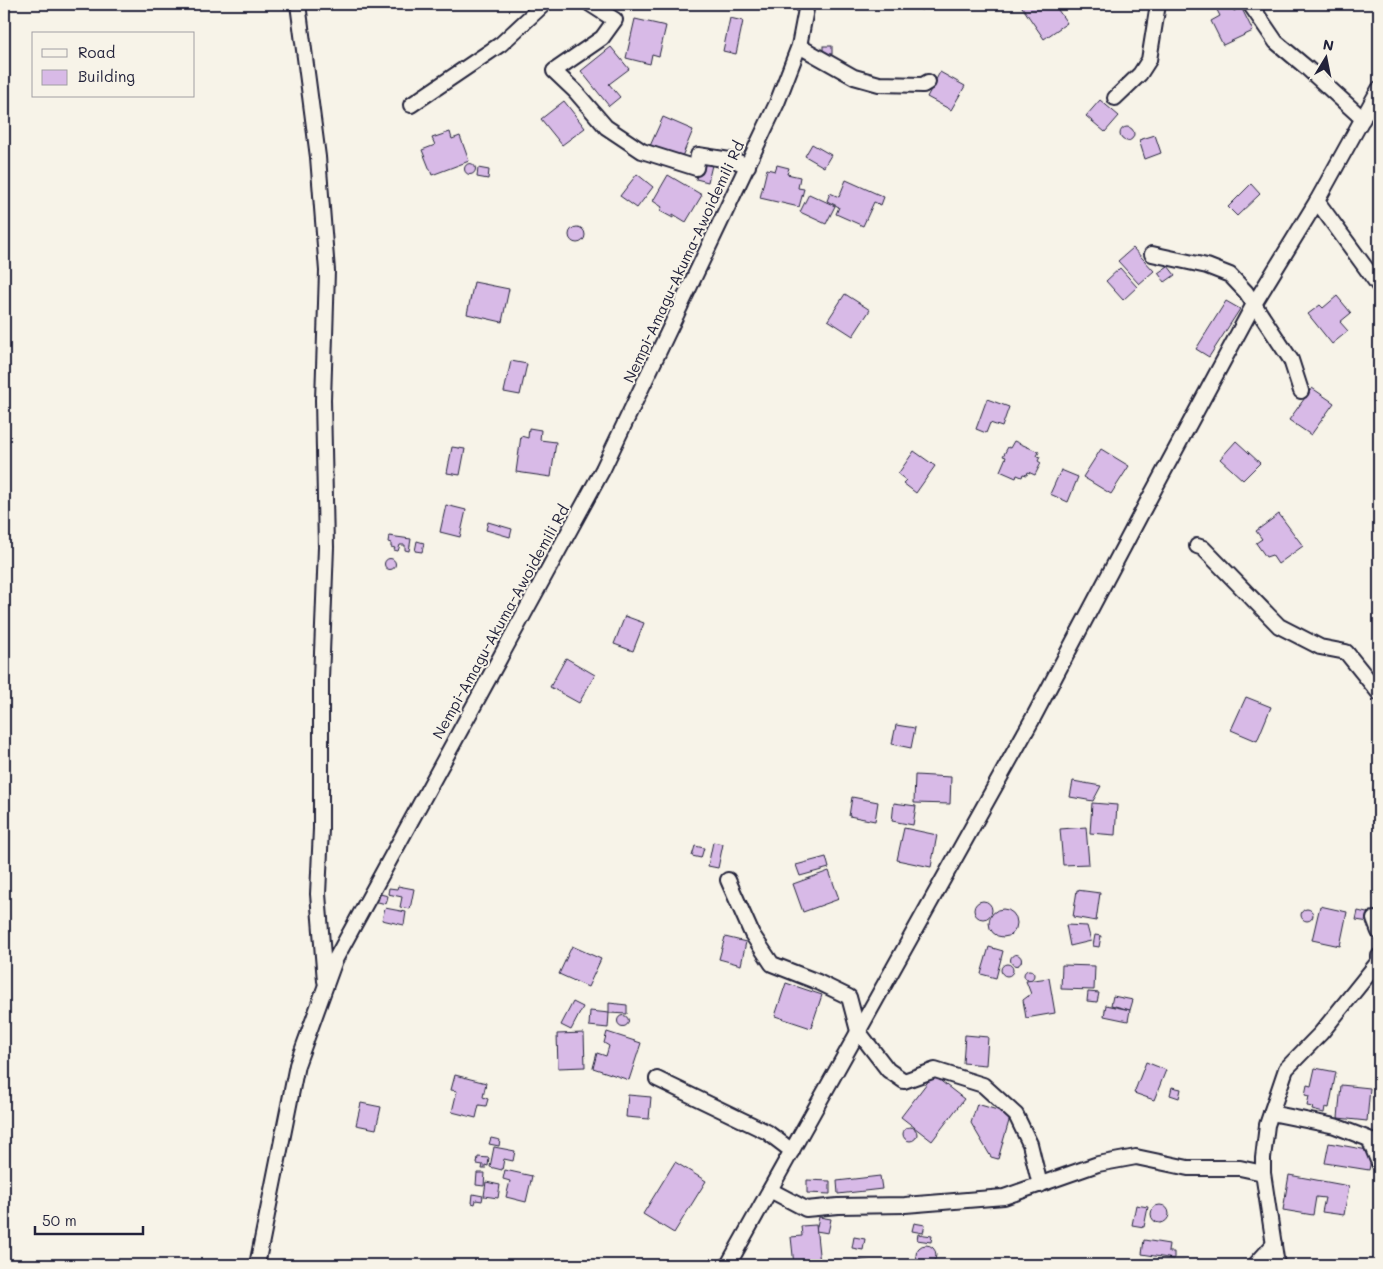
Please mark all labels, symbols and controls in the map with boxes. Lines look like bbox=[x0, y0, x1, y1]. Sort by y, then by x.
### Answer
legend bbox=[32, 32, 195, 98]
north arrow bbox=[1300, 32, 1350, 82]
text: N bbox=[1321, 34, 1335, 55]
text: Road bbox=[78, 42, 115, 62]
text: Building bbox=[78, 66, 135, 86]
street label: Nempi-Amagu-Akuma-Awoidemili Rd bbox=[618, 137, 748, 386]
street label: Nempi-Amagu-Akuma-Awoidemili Rd bbox=[427, 501, 573, 742]
scale bar bbox=[35, 1204, 142, 1236]
text: 50 m bbox=[42, 1210, 77, 1230]

